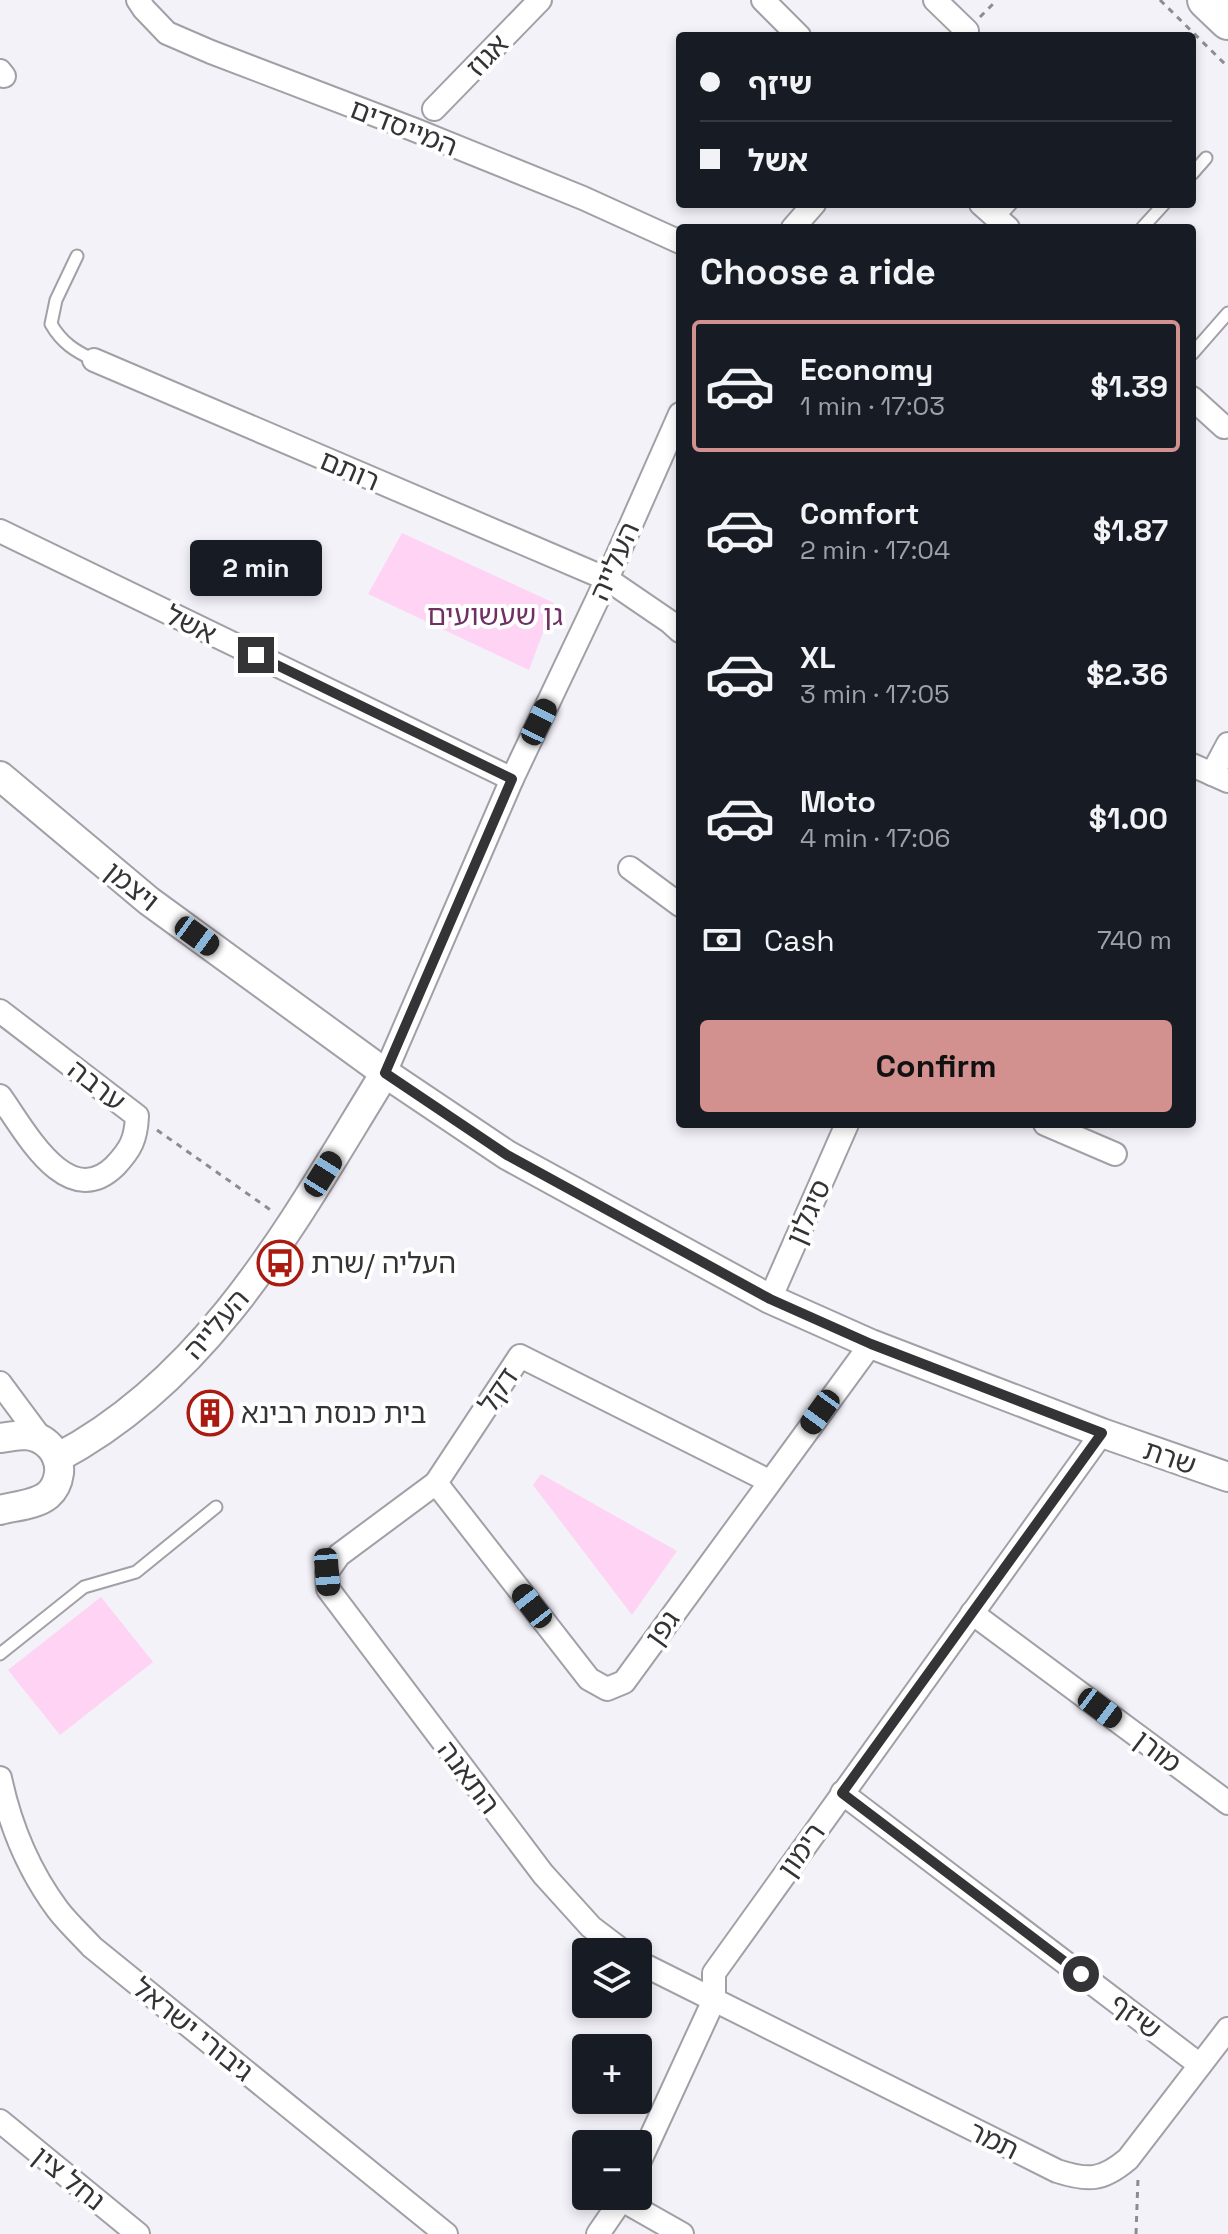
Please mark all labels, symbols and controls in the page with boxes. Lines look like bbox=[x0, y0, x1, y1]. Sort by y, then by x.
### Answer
street label: אגוז bbox=[458, 26, 516, 84]
text: שיזף bbox=[748, 64, 812, 103]
street label: המייסדים bbox=[345, 90, 463, 164]
text: אשל bbox=[748, 141, 808, 180]
text: Choose a ride bbox=[700, 249, 936, 295]
icon: car bbox=[704, 350, 776, 422]
text: Economy bbox=[800, 350, 933, 389]
text: $1.39 bbox=[1091, 367, 1168, 406]
text: 1 min · 17:03 bbox=[800, 389, 945, 423]
street label: רותם bbox=[315, 441, 385, 499]
icon: car bbox=[704, 494, 776, 566]
text: Comfort bbox=[800, 494, 919, 533]
text: $1.87 bbox=[1093, 511, 1168, 550]
street label: העלייה bbox=[581, 516, 647, 606]
text: 2 min · 17:04 bbox=[800, 533, 950, 567]
callout: 2 min bbox=[190, 539, 322, 595]
text: 2 min bbox=[222, 551, 290, 585]
street label: אשל bbox=[160, 596, 222, 652]
park label: גן שעשועים bbox=[427, 597, 563, 633]
route end bbox=[238, 637, 274, 673]
icon: car bbox=[704, 638, 776, 710]
text: XL bbox=[800, 638, 836, 677]
text: $2.36 bbox=[1086, 655, 1168, 694]
text: 3 min · 17:05 bbox=[800, 677, 950, 711]
car bbox=[518, 695, 560, 749]
icon: car bbox=[704, 782, 776, 854]
text: Moto bbox=[800, 782, 876, 821]
text: $1.00 bbox=[1089, 799, 1168, 838]
text: 4 min · 17:06 bbox=[800, 821, 951, 855]
street label: ויצמן bbox=[97, 853, 167, 919]
car bbox=[171, 912, 223, 960]
icon: cash bbox=[700, 918, 744, 962]
text: Cash bbox=[764, 921, 835, 960]
text: 740 m bbox=[1097, 923, 1172, 957]
button: Confirm bbox=[700, 1020, 1172, 1112]
street label: ערבה bbox=[61, 1051, 133, 1119]
car bbox=[300, 1147, 346, 1201]
street label: סיגלון bbox=[778, 1173, 838, 1251]
bus stop icon: העליה /שרת bbox=[256, 1239, 304, 1287]
place label: העליה /שרת bbox=[311, 1245, 456, 1281]
street label: העלייה bbox=[175, 1281, 257, 1367]
street label: דקל bbox=[470, 1360, 526, 1420]
car bbox=[796, 1386, 844, 1438]
building icon: בית כנסת רבינא bbox=[186, 1389, 234, 1437]
place label: בית כנסת רבינא bbox=[241, 1395, 427, 1431]
street label: שרת bbox=[1139, 1431, 1201, 1483]
car bbox=[313, 1547, 341, 1597]
car bbox=[508, 1580, 556, 1632]
street label: גפן bbox=[637, 1603, 687, 1653]
car bbox=[1074, 1684, 1126, 1732]
street label: מורן bbox=[1127, 1721, 1189, 1781]
street label: התאנה bbox=[430, 1733, 508, 1821]
street label: רימון bbox=[769, 1816, 833, 1884]
map controls bbox=[572, 1938, 652, 2210]
button: layers bbox=[572, 1938, 652, 2018]
route start bbox=[1063, 1956, 1099, 1992]
street label: גיבורי ישראל bbox=[125, 1969, 261, 2089]
street label: שיזף bbox=[1103, 1985, 1169, 2047]
button: + bbox=[572, 2034, 652, 2114]
street label: תמר bbox=[963, 2113, 1025, 2167]
button: − bbox=[572, 2130, 652, 2210]
street label: נחל צין bbox=[25, 2138, 113, 2218]

